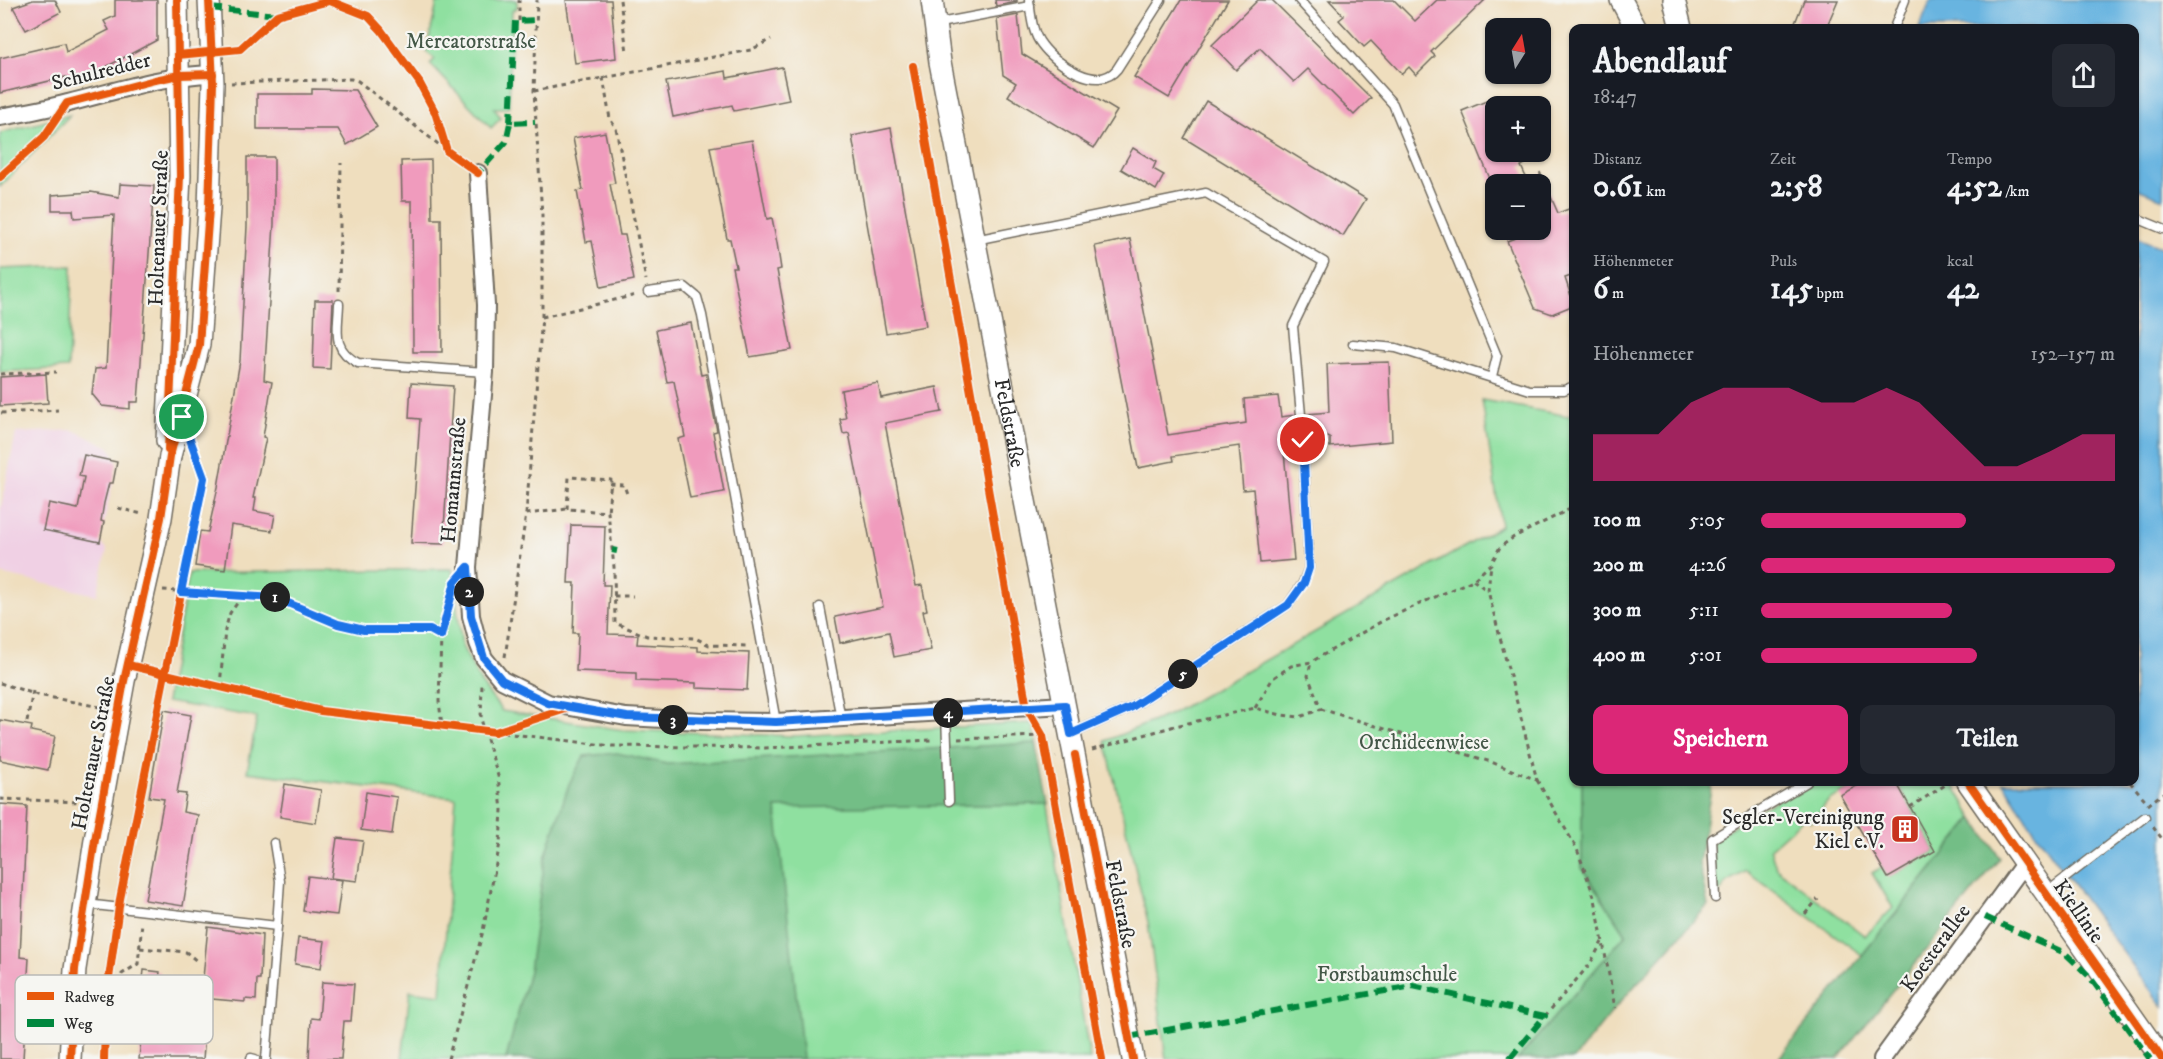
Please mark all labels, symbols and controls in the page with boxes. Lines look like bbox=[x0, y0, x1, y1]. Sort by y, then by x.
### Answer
north arrow bbox=[1485, 18, 1551, 84]
map controls bbox=[1485, 18, 1551, 240]
park label: Mercatorstraße bbox=[406, 29, 536, 55]
text: Abendlauf bbox=[1593, 42, 1727, 83]
button: share bbox=[2052, 44, 2115, 107]
street label: Schulredder bbox=[49, 47, 154, 97]
text: 18:47 bbox=[1593, 85, 1637, 110]
button: + bbox=[1485, 96, 1551, 162]
street label: Holtenauer Straße bbox=[143, 149, 175, 306]
text: Distanz bbox=[1593, 149, 1642, 169]
text: Zeit bbox=[1770, 149, 1796, 169]
text: Tempo bbox=[1947, 149, 1992, 169]
text: 0.61 bbox=[1593, 169, 1643, 206]
text: 2:58 bbox=[1770, 169, 1822, 206]
text: 4:52 bbox=[1947, 169, 2002, 206]
button: − bbox=[1485, 174, 1551, 240]
text: km bbox=[1643, 181, 1666, 201]
text: /km bbox=[2002, 181, 2029, 201]
text: Höhenmeter bbox=[1593, 251, 1674, 271]
text: Puls bbox=[1770, 251, 1797, 271]
text: kcal bbox=[1947, 251, 1973, 271]
text: 6 bbox=[1593, 271, 1609, 308]
text: 145 bbox=[1770, 271, 1813, 308]
text: 42 bbox=[1947, 271, 1979, 308]
text: m bbox=[1609, 283, 1624, 303]
text: bpm bbox=[1813, 283, 1844, 303]
text: Höhenmeter bbox=[1593, 342, 1694, 367]
text: 152–157 m bbox=[2030, 342, 2115, 367]
street label: Feldstraße bbox=[988, 376, 1030, 470]
pin bbox=[156, 391, 207, 442]
icon: arrive bbox=[165, 400, 198, 433]
pin bbox=[1277, 414, 1328, 465]
street label: Homannstraße bbox=[436, 416, 472, 544]
icon: check bbox=[1286, 423, 1319, 456]
text: 100 m bbox=[1593, 508, 1641, 533]
text: 5:05 bbox=[1689, 508, 1725, 533]
text: 200 m bbox=[1593, 553, 1644, 578]
text: 4:26 bbox=[1689, 553, 1726, 578]
pin: 2 bbox=[454, 577, 484, 607]
pin: 1 bbox=[260, 582, 290, 612]
text: 2 bbox=[465, 582, 473, 602]
text: 1 bbox=[272, 587, 278, 607]
text: 300 m bbox=[1593, 598, 1641, 623]
text: 5:11 bbox=[1689, 598, 1719, 623]
text: 400 m bbox=[1593, 643, 1645, 668]
text: 5:01 bbox=[1689, 643, 1722, 668]
pin: 5 bbox=[1168, 659, 1198, 689]
text: 5 bbox=[1179, 664, 1187, 684]
street label: Holtenauer Straße bbox=[66, 674, 122, 832]
pin: 4 bbox=[933, 698, 963, 728]
text: 4 bbox=[943, 703, 953, 723]
pin: 3 bbox=[658, 705, 688, 735]
button: Speichern bbox=[1593, 705, 1848, 774]
button: Teilen bbox=[1860, 705, 2115, 774]
text: 3 bbox=[670, 710, 676, 730]
park label: Orchideenwiese bbox=[1359, 730, 1489, 756]
place label: Segler-Vereinigung Kiel e.V. bbox=[1722, 805, 1885, 855]
building icon: Segler-Vereinigung Kiel e.V. bbox=[1889, 813, 1921, 845]
street label: Feldstraße bbox=[1099, 858, 1141, 951]
street label: Kiellinie bbox=[2047, 875, 2110, 949]
street label: Koesterallee bbox=[1895, 899, 1977, 998]
park label: Forstbaumschule bbox=[1317, 962, 1458, 988]
legend bbox=[15, 975, 213, 1044]
text: Radweg bbox=[64, 987, 114, 1007]
text: Weg bbox=[63, 1014, 93, 1034]

